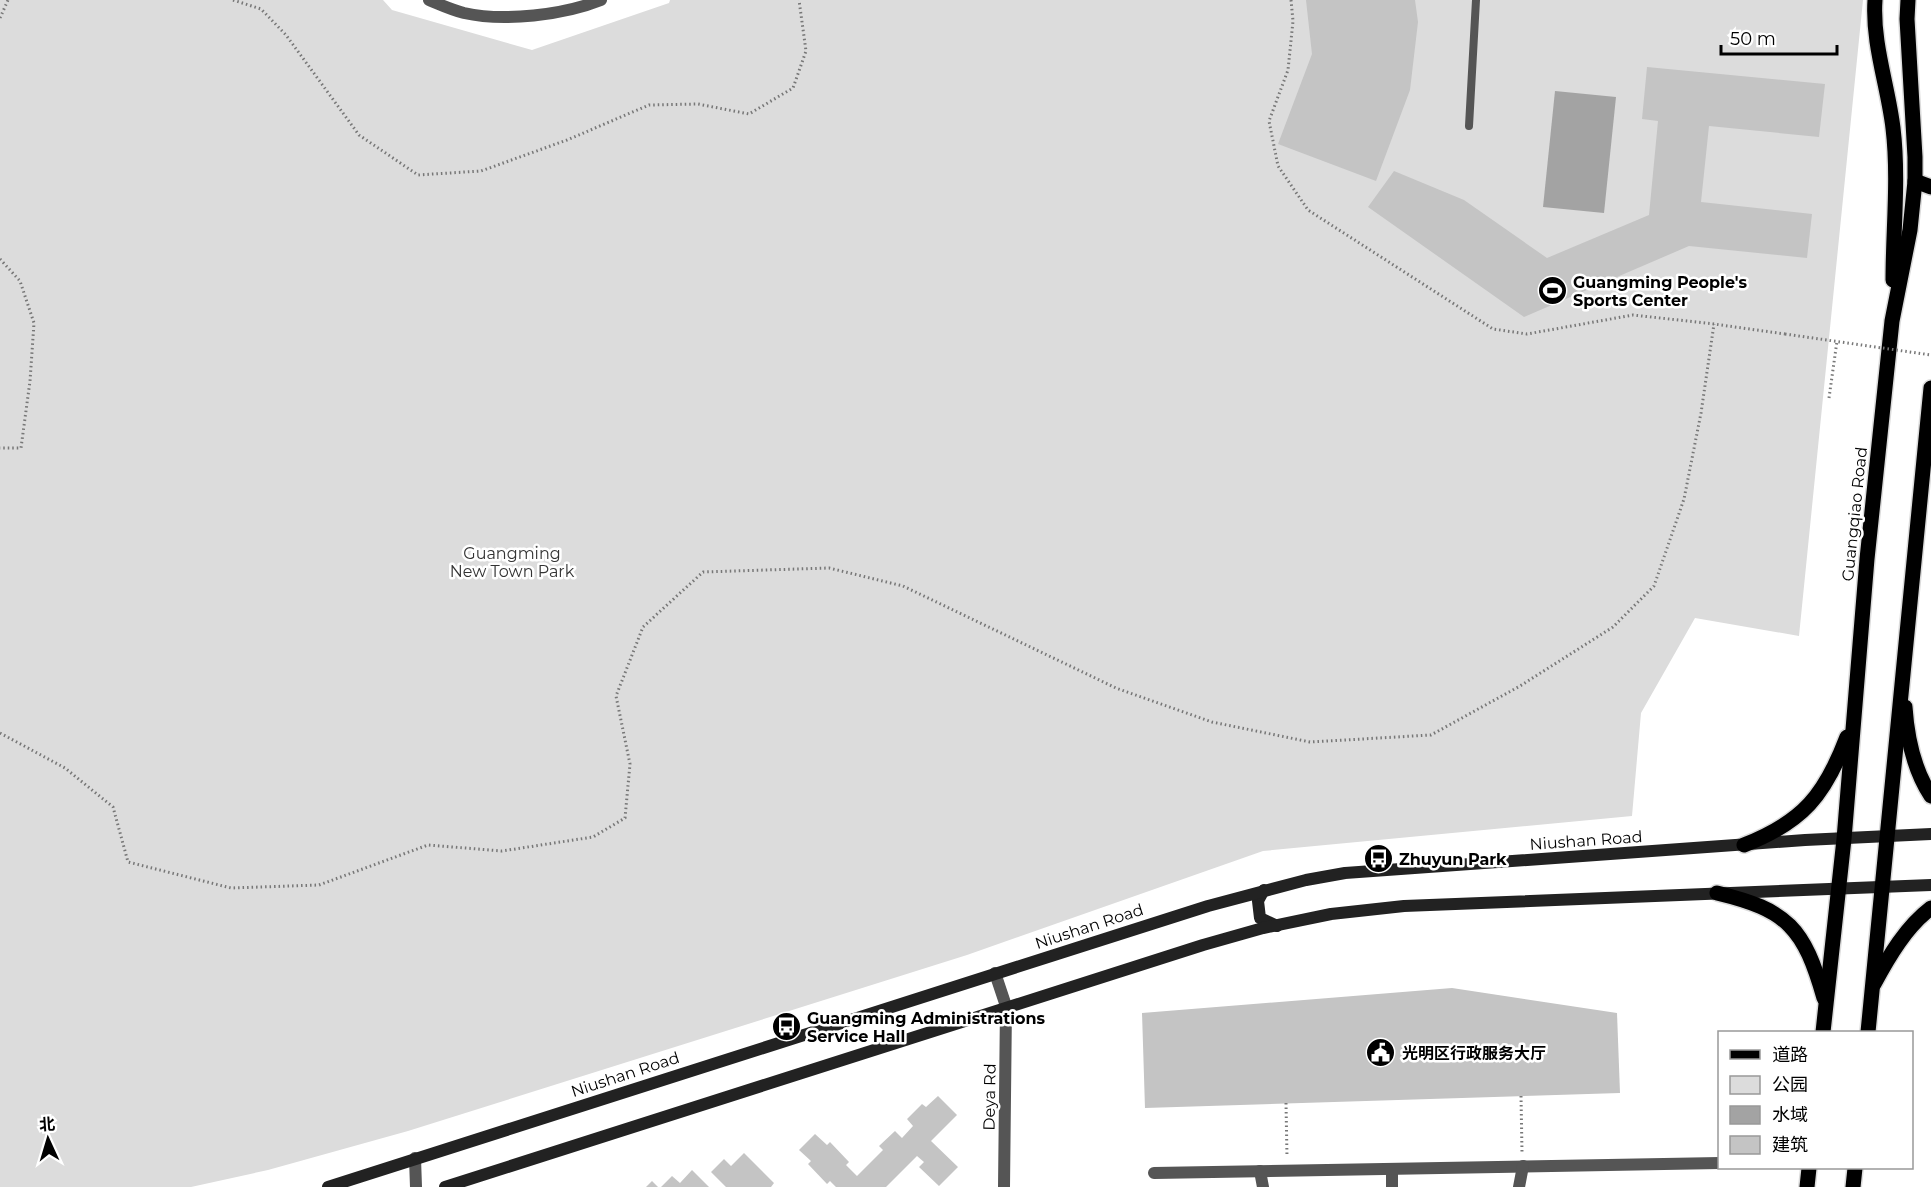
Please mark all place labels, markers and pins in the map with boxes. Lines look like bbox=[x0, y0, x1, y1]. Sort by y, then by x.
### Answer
place label: Guangming People's Sports Center bbox=[1573, 273, 1747, 310]
sports icon: Guangming People's Sports Center bbox=[1536, 275, 1568, 307]
bus stop icon: Zhuyun Park bbox=[1362, 843, 1394, 875]
place label: Zhuyun Park bbox=[1399, 850, 1507, 869]
place label: Guangming Administrations Service Hall bbox=[807, 1009, 1046, 1046]
bus stop icon: Guangming Administrations Service Hall bbox=[770, 1011, 802, 1043]
public building icon: 光明区行政服务大厅 bbox=[1365, 1037, 1397, 1069]
place label: 光明区行政服务大厅 bbox=[1402, 1044, 1546, 1063]

